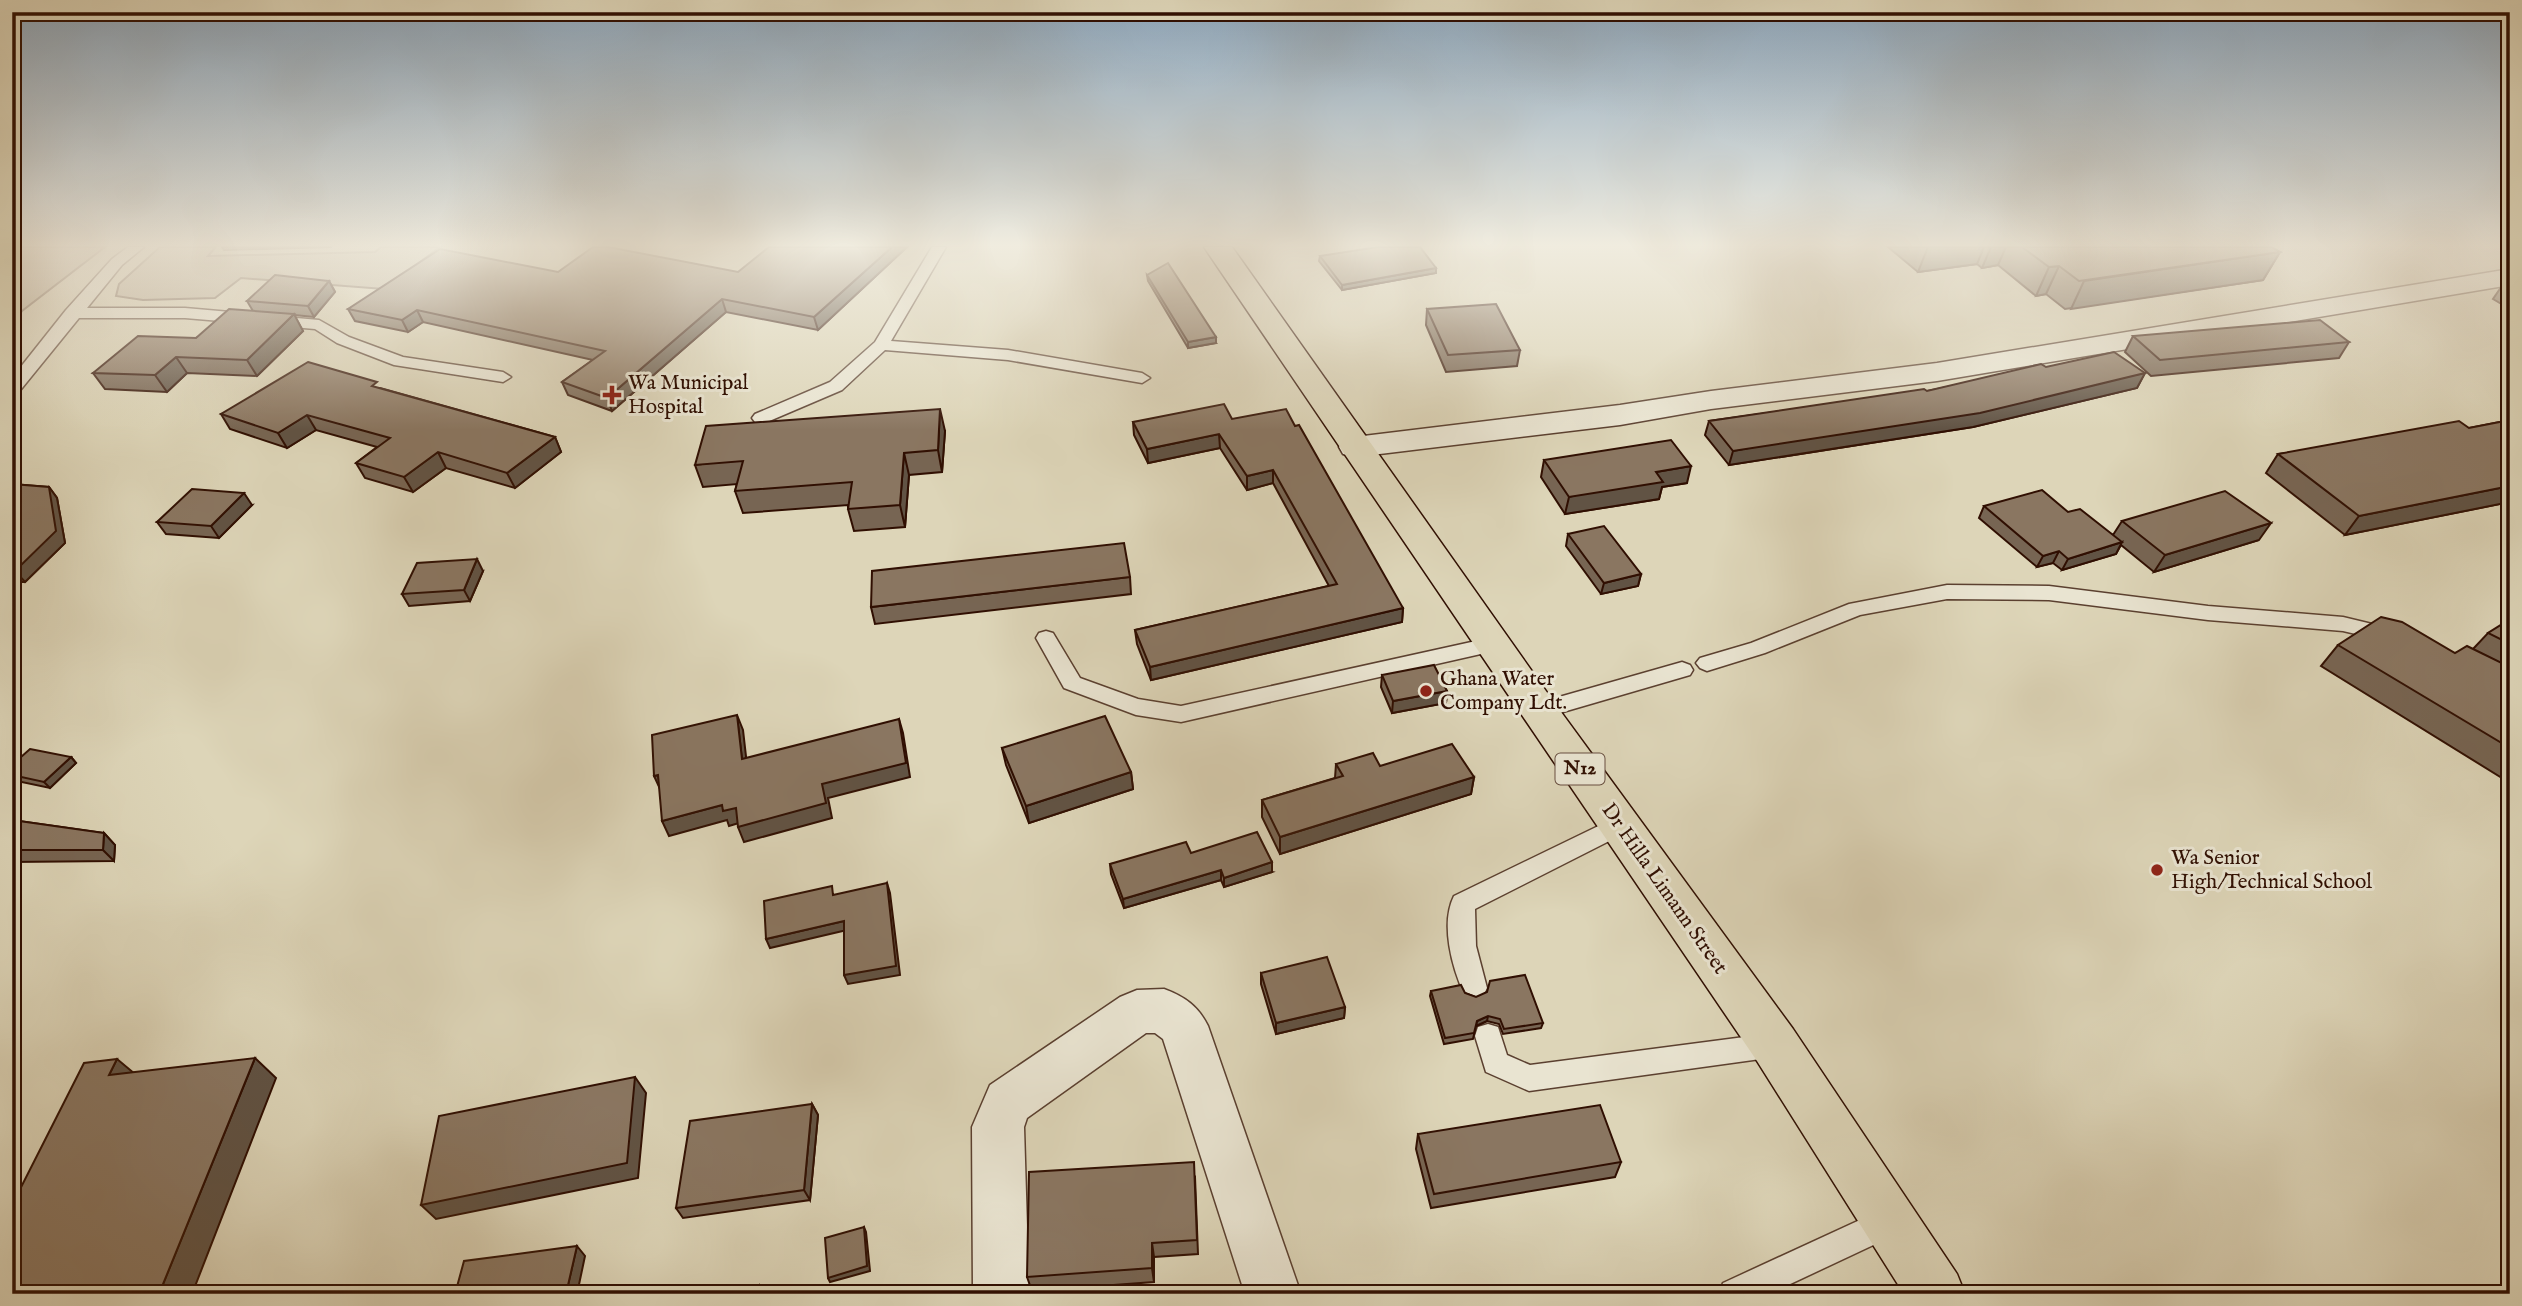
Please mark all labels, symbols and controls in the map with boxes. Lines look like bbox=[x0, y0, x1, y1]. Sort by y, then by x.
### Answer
place label: Wa Municipal Hospital bbox=[628, 370, 749, 421]
marker: Wa Municipal Hospital bbox=[602, 385, 622, 405]
place label: Ghana Water Company Ldt. bbox=[1440, 666, 1567, 717]
marker: Ghana Water Company Ldt. bbox=[1418, 683, 1434, 699]
road number: N12 bbox=[1556, 754, 1604, 784]
street label: Dr Hilla Limann Street bbox=[1595, 798, 1733, 980]
place label: Wa Senior High/Technical School bbox=[2171, 845, 2372, 896]
marker: Wa Senior High/Technical School bbox=[2149, 862, 2165, 878]

